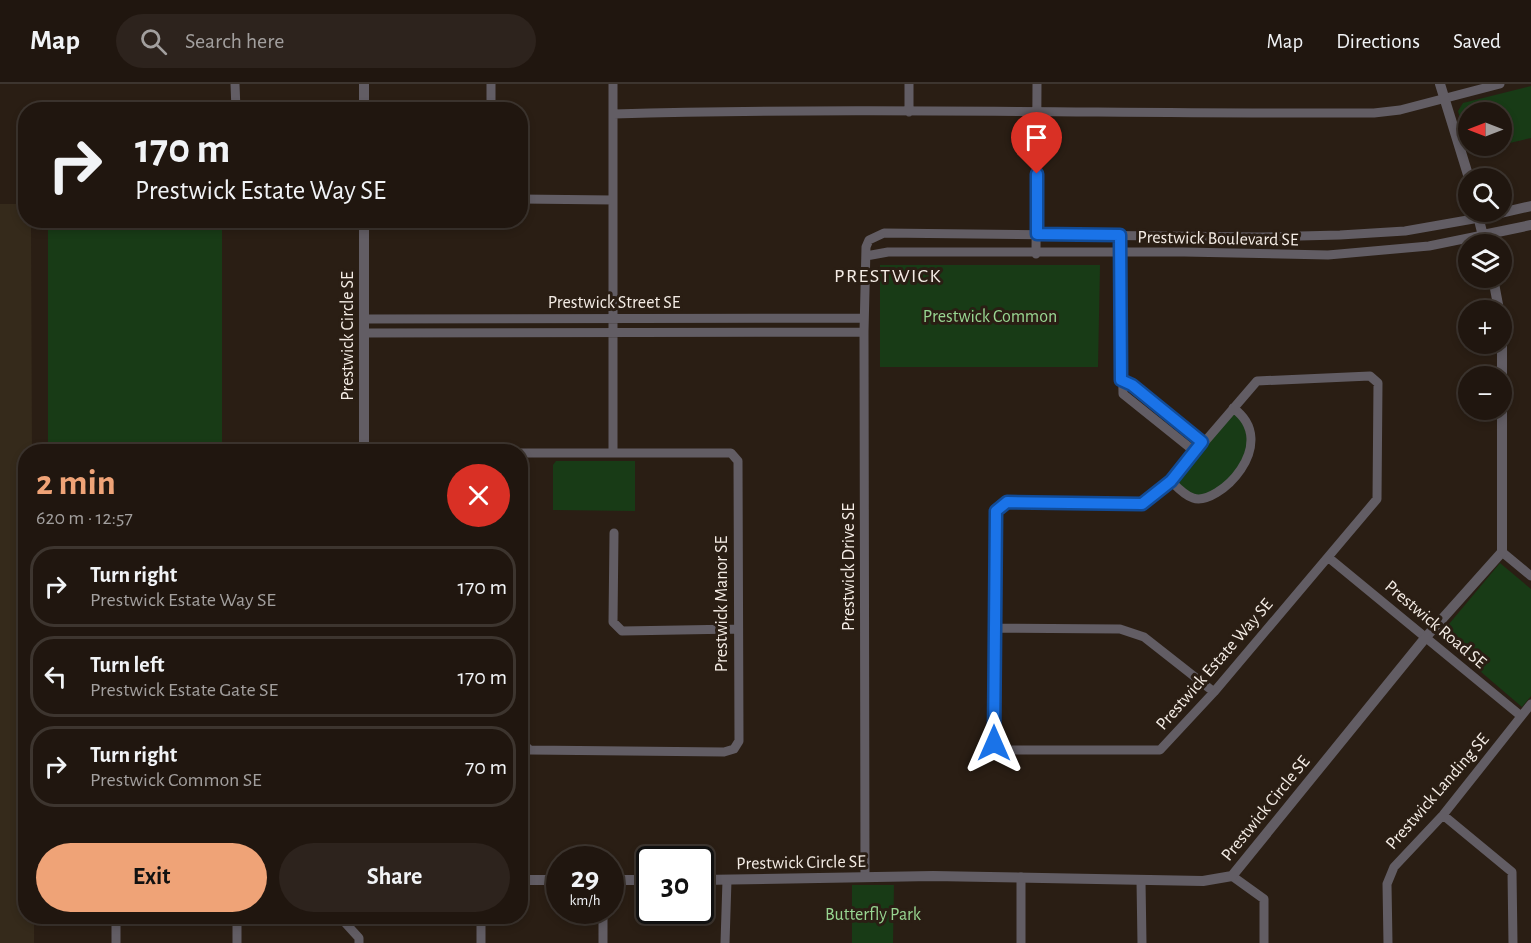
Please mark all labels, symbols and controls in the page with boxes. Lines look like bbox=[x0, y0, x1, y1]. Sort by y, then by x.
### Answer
search box bbox=[116, 14, 536, 68]
icon: search bbox=[137, 25, 170, 58]
text: Map bbox=[30, 27, 80, 55]
text: Search here bbox=[185, 30, 284, 52]
text: Map bbox=[1267, 31, 1303, 52]
text: Directions bbox=[1336, 31, 1420, 52]
text: Saved bbox=[1453, 31, 1501, 52]
north arrow bbox=[1458, 102, 1512, 156]
map controls bbox=[1458, 102, 1512, 420]
pin bbox=[1011, 112, 1062, 174]
icon: arrive bbox=[1020, 121, 1053, 154]
icon: right bbox=[36, 126, 114, 204]
text: 170 m bbox=[135, 128, 230, 170]
button: search bbox=[1458, 168, 1512, 222]
text: Prestwick Estate Way SE bbox=[135, 177, 386, 204]
street label: Prestwick Boulevard SE bbox=[1137, 229, 1299, 249]
button: layers bbox=[1458, 234, 1512, 288]
district label: PRESTWICK bbox=[834, 266, 942, 286]
street label: Prestwick Circle SE bbox=[339, 271, 357, 401]
street label: Prestwick Street SE bbox=[548, 294, 681, 312]
button: + bbox=[1458, 300, 1512, 354]
park label: Prestwick Common bbox=[923, 308, 1057, 326]
button: − bbox=[1458, 366, 1512, 420]
button: close bbox=[447, 464, 510, 527]
text: 2 min bbox=[36, 465, 116, 501]
street label: Prestwick Drive SE bbox=[840, 503, 858, 631]
text: 620 m · 12:57 bbox=[36, 508, 133, 528]
street label: Prestwick Manor SE bbox=[713, 536, 731, 672]
text: Turn right bbox=[90, 564, 177, 586]
icon: right bbox=[39, 570, 72, 603]
text: 170 m bbox=[457, 576, 507, 598]
street label: Prestwick Road SE bbox=[1381, 577, 1490, 672]
text: Prestwick Estate Way SE bbox=[90, 590, 276, 610]
street label: Prestwick Estate Way SE bbox=[1153, 595, 1277, 734]
text: Turn left bbox=[90, 654, 164, 676]
icon: left bbox=[39, 660, 72, 693]
text: 170 m bbox=[457, 666, 507, 688]
text: Prestwick Estate Gate SE bbox=[90, 680, 278, 700]
position arrow bbox=[962, 711, 1026, 775]
street label: Prestwick Landing SE bbox=[1383, 730, 1493, 853]
text: Turn right bbox=[90, 744, 177, 766]
icon: right bbox=[39, 750, 72, 783]
street label: Prestwick Circle SE bbox=[1218, 752, 1314, 865]
text: 70 m bbox=[465, 756, 507, 778]
text: Prestwick Common SE bbox=[90, 770, 262, 790]
button: Exit bbox=[36, 843, 267, 912]
button: Share bbox=[279, 843, 510, 912]
speed limit sign: 30 bbox=[636, 846, 714, 924]
street label: Prestwick Circle SE bbox=[736, 853, 866, 873]
text: 29 bbox=[571, 863, 599, 893]
text: km/h bbox=[570, 893, 600, 908]
park label: Butterfly Park bbox=[825, 906, 922, 924]

